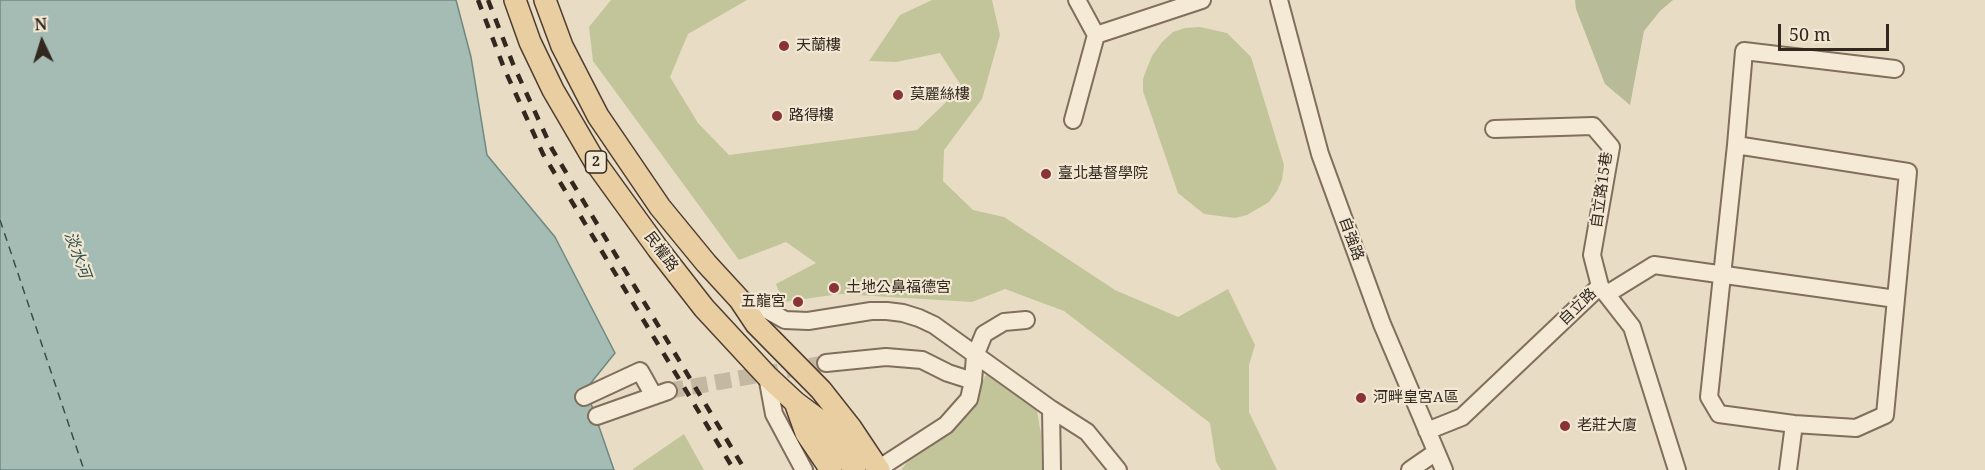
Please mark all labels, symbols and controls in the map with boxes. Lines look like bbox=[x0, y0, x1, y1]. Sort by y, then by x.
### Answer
north arrow bbox=[12, 12, 72, 72]
scale bar bbox=[1781, 12, 1892, 50]
text: N bbox=[34, 13, 48, 35]
text: 50 m bbox=[1789, 22, 1831, 46]
place label: 天蘭樓 bbox=[796, 37, 841, 55]
marker: 天蘭樓 bbox=[777, 39, 791, 53]
place label: 莫麗絲樓 bbox=[910, 86, 970, 104]
marker: 莫麗絲樓 bbox=[891, 88, 905, 102]
place label: 路得樓 bbox=[789, 107, 834, 125]
marker: 路得樓 bbox=[770, 109, 784, 123]
road number: 2 bbox=[586, 151, 606, 173]
street label: 自立路15巷 bbox=[1588, 151, 1616, 229]
place label: 臺北基督學院 bbox=[1058, 165, 1148, 183]
marker: 臺北基督學院 bbox=[1039, 167, 1053, 181]
street label: 自強路 bbox=[1335, 215, 1367, 263]
water label: 淡水河 bbox=[60, 229, 94, 281]
street label: 民權路 bbox=[640, 229, 682, 275]
place label: 土地公鼻福德宮 bbox=[846, 279, 951, 297]
marker: 土地公鼻福德宮 bbox=[827, 281, 841, 295]
street label: 自立路 bbox=[1556, 285, 1600, 329]
place label: 五龍宮 bbox=[741, 293, 786, 311]
marker: 五龍宮 bbox=[791, 295, 805, 309]
place label: 河畔皇宮A區 bbox=[1373, 389, 1459, 407]
marker: 河畔皇宮A區 bbox=[1354, 391, 1368, 405]
place label: 老莊大廈 bbox=[1577, 417, 1637, 435]
marker: 老莊大廈 bbox=[1558, 419, 1572, 433]

